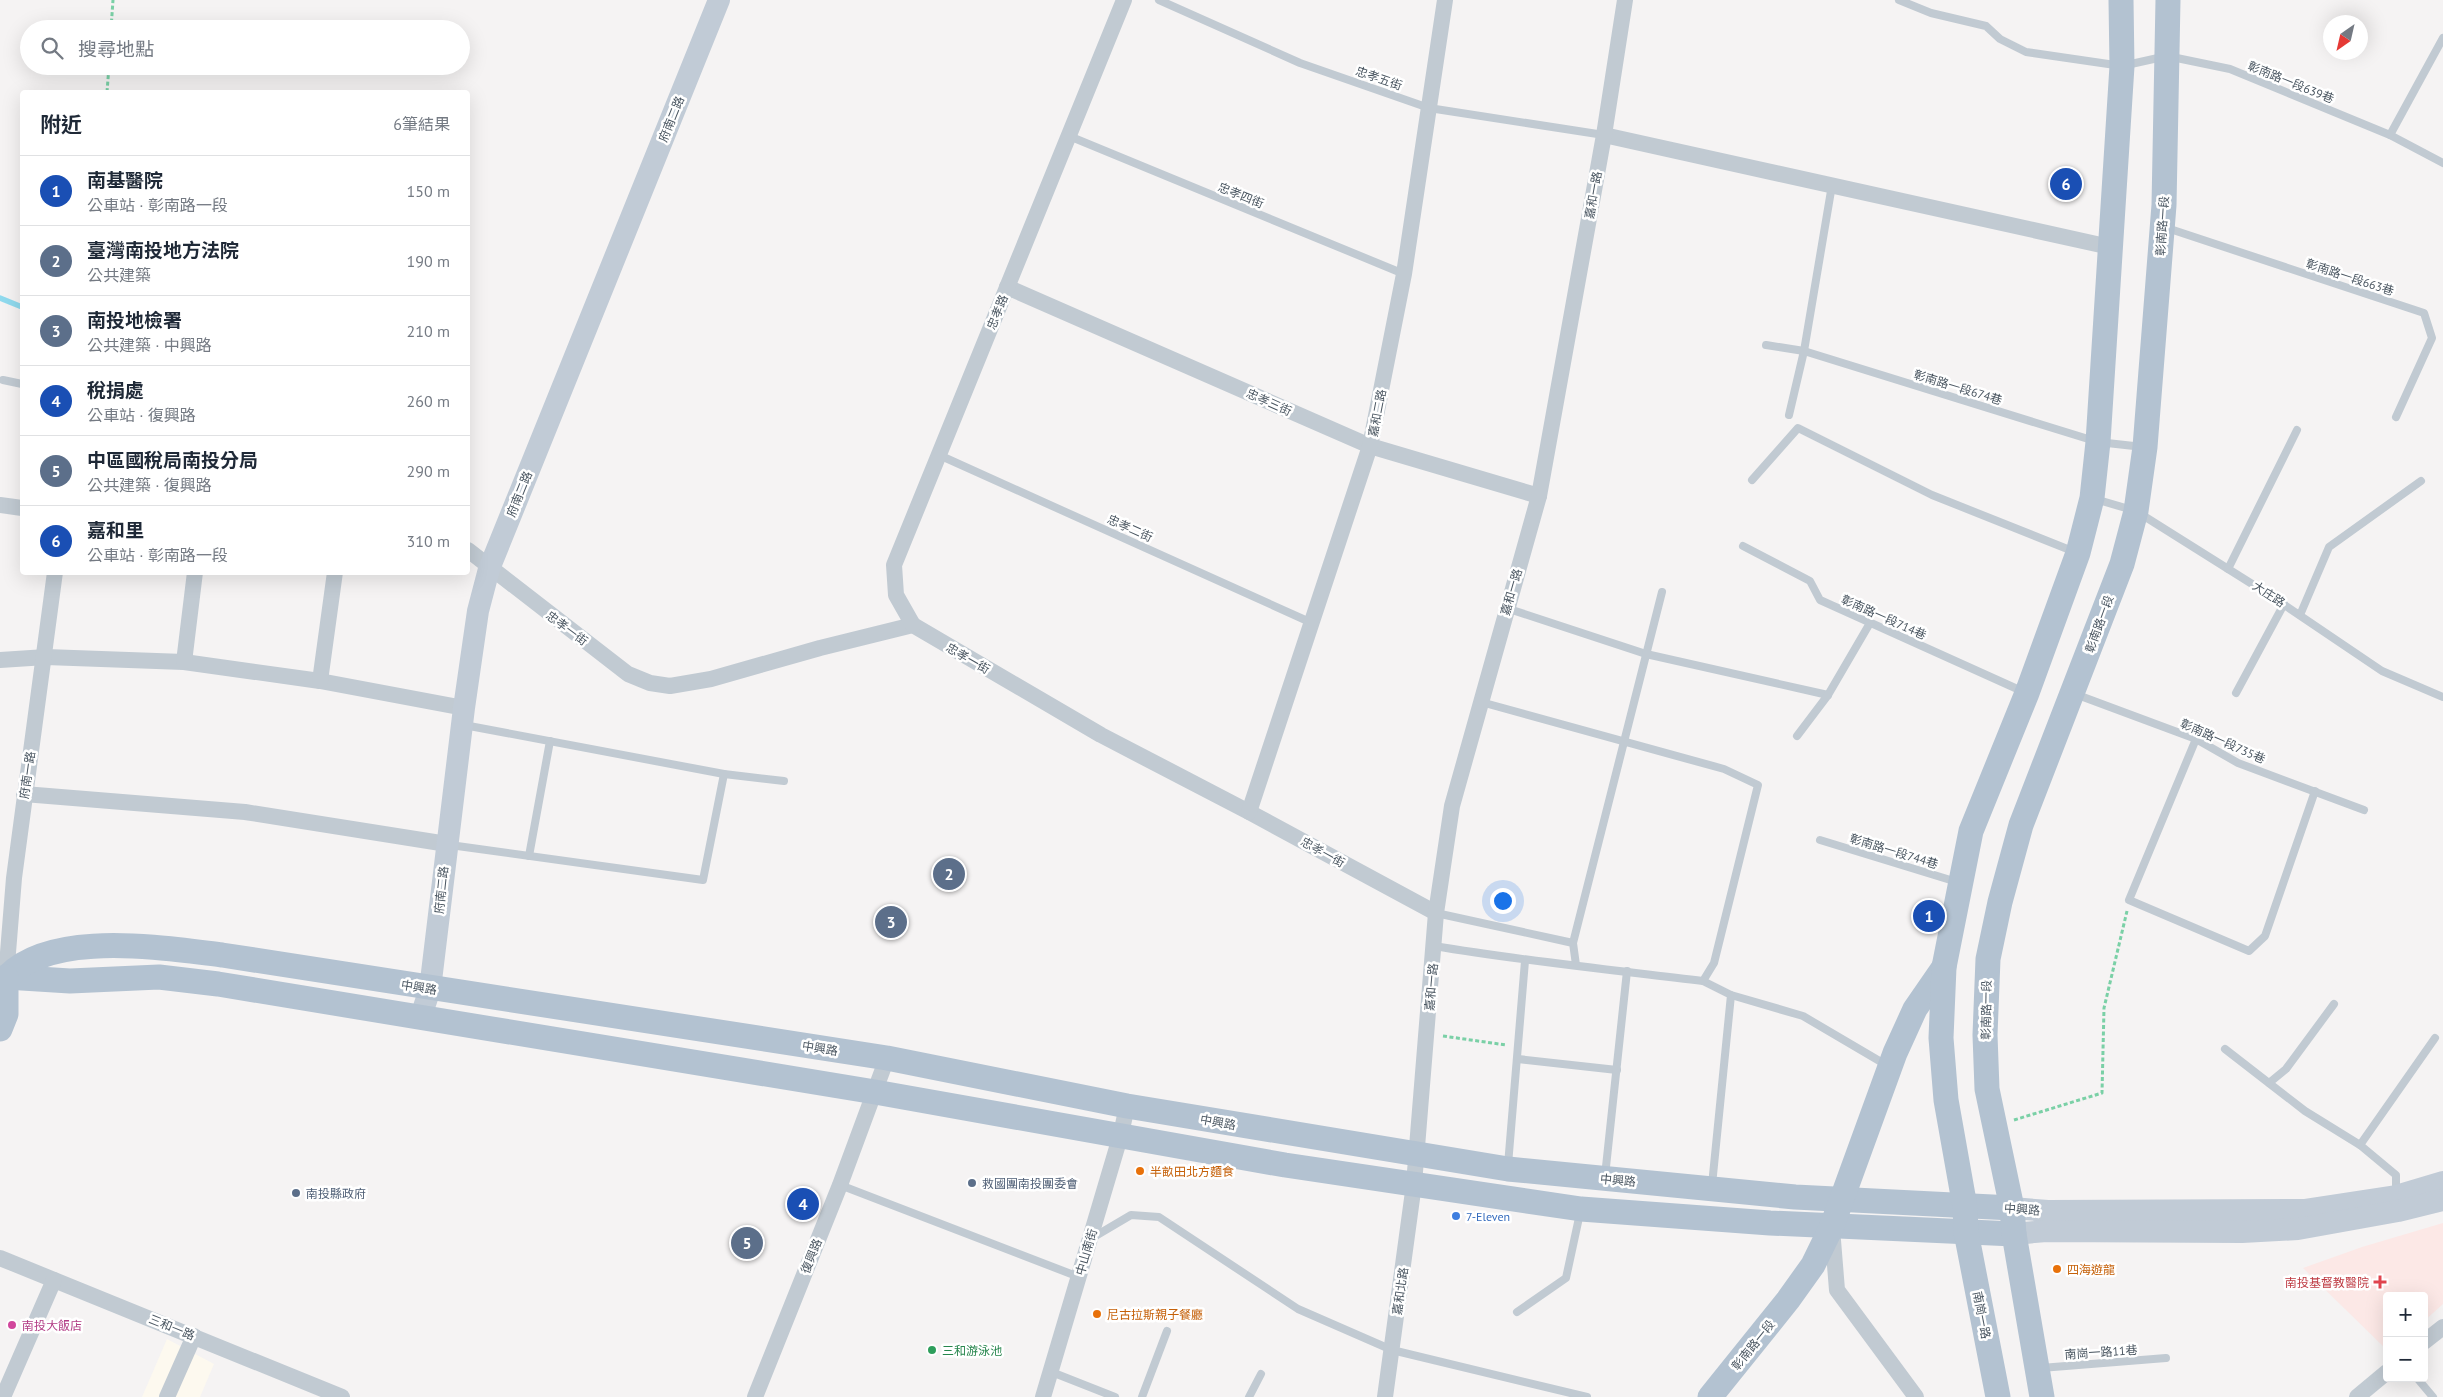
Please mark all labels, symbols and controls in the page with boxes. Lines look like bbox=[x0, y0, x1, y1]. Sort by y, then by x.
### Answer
north arrow bbox=[2323, 15, 2368, 60]
search box bbox=[20, 20, 470, 75]
icon: search bbox=[38, 34, 66, 62]
text: 搜尋地點 bbox=[78, 37, 154, 61]
street label: 彰南路一段639巷 bbox=[2246, 58, 2336, 106]
street label: 忠孝五街 bbox=[1354, 63, 1404, 93]
street label: 府南二路 bbox=[655, 94, 687, 144]
text: 附近 bbox=[40, 111, 82, 138]
text: 6筆結果 bbox=[393, 114, 450, 134]
pin: 6 bbox=[2050, 165, 2082, 203]
text: 南基醫院 bbox=[87, 168, 163, 192]
street label: 嘉和一路 bbox=[1581, 170, 1605, 220]
street label: 忠孝四街 bbox=[1216, 179, 1266, 211]
text: 1 bbox=[51, 181, 61, 201]
text: 150 m bbox=[407, 181, 450, 201]
text: 公車站 · 彰南路一段 bbox=[87, 195, 228, 215]
street label: 彰南路一段 bbox=[2152, 196, 2172, 256]
text: 臺灣南投地方法院 bbox=[87, 238, 239, 262]
text: 2 bbox=[51, 251, 61, 271]
text: 190 m bbox=[407, 251, 450, 271]
street label: 彰南路一段663巷 bbox=[2304, 256, 2396, 298]
text: 公共建築 bbox=[87, 265, 151, 285]
street label: 忠孝路 bbox=[983, 292, 1011, 332]
text: 南投地檢署 bbox=[87, 308, 182, 332]
text: 3 bbox=[51, 321, 61, 341]
text: 210 m bbox=[407, 321, 450, 341]
text: 公共建築 · 中興路 bbox=[87, 335, 212, 355]
street label: 彰南路一段674巷 bbox=[1912, 366, 2004, 408]
text: 稅捐處 bbox=[87, 378, 144, 402]
street label: 忠孝三街 bbox=[1244, 385, 1294, 419]
street label: 嘉和二路 bbox=[1365, 388, 1389, 438]
text: 4 bbox=[51, 391, 61, 411]
text: 260 m bbox=[407, 391, 450, 411]
text: 公車站 · 復興路 bbox=[87, 405, 196, 425]
text: 中區國稅局南投分局 bbox=[87, 448, 258, 472]
text: 5 bbox=[51, 461, 61, 481]
text: 290 m bbox=[407, 461, 450, 481]
street label: 府南二路 bbox=[503, 469, 535, 519]
text: 公共建築 · 復興路 bbox=[87, 475, 212, 495]
street label: 忠孝二街 bbox=[1105, 511, 1155, 545]
text: 嘉和里 bbox=[87, 518, 144, 542]
text: 6 bbox=[51, 531, 61, 551]
text: 310 m bbox=[407, 531, 450, 551]
text: 公車站 · 彰南路一段 bbox=[87, 545, 228, 565]
street label: 嘉和一路 bbox=[1497, 567, 1525, 617]
street label: 大庄路 bbox=[2250, 578, 2288, 610]
street label: 彰南路一段714巷 bbox=[1839, 592, 1929, 642]
street label: 彰南路一段 bbox=[2082, 593, 2116, 655]
street label: 忠孝一街 bbox=[543, 608, 591, 648]
street label: 忠孝一街 bbox=[943, 640, 993, 676]
street label: 彰南路一段735巷 bbox=[2178, 716, 2268, 766]
street label: 府南一路 bbox=[16, 750, 38, 800]
street label: 彰南路一段744巷 bbox=[1848, 830, 1940, 872]
street label: 忠孝一街 bbox=[1298, 834, 1348, 870]
pin: 2 bbox=[933, 855, 965, 893]
street label: 府南二路 bbox=[431, 865, 451, 915]
your location bbox=[1490, 888, 1516, 914]
pin: 1 bbox=[1913, 897, 1945, 935]
pin: 3 bbox=[875, 903, 907, 941]
street label: 嘉和一路 bbox=[1421, 962, 1441, 1012]
street label: 中興路 bbox=[400, 977, 438, 997]
street label: 彰南路一段 bbox=[1978, 980, 1994, 1040]
street label: 中興路 bbox=[801, 1038, 839, 1058]
street label: 中興路 bbox=[1199, 1111, 1237, 1133]
place label: 半畝田北方麵食 bbox=[1150, 1164, 1234, 1179]
marker: 半畝田北方麵食 bbox=[1134, 1165, 1146, 1177]
street label: 中興路 bbox=[1599, 1171, 1637, 1189]
place label: 救國團南投團委會 bbox=[982, 1176, 1078, 1191]
marker: 救國團南投團委會 bbox=[966, 1177, 978, 1189]
pin: 4 bbox=[787, 1185, 819, 1223]
place label: 南投縣政府 bbox=[306, 1186, 366, 1201]
marker: 南投縣政府 bbox=[290, 1187, 302, 1199]
street label: 中興路 bbox=[2004, 1200, 2040, 1218]
place label: 7-Eleven bbox=[1466, 1209, 1510, 1224]
marker: 7-Eleven bbox=[1450, 1210, 1462, 1222]
pin: 5 bbox=[731, 1224, 763, 1262]
street label: 中山南街 bbox=[1072, 1227, 1100, 1277]
street label: 復興路 bbox=[797, 1236, 825, 1276]
place label: 四海遊龍 bbox=[2067, 1262, 2115, 1277]
marker: 四海遊龍 bbox=[2051, 1263, 2063, 1275]
street label: 嘉和北路 bbox=[1389, 1266, 1411, 1316]
place label: 南投基督教醫院 bbox=[2285, 1275, 2369, 1290]
marker: 南投基督教醫院 bbox=[2373, 1275, 2387, 1289]
street label: 南崗一路 bbox=[1970, 1290, 1994, 1340]
map controls bbox=[2383, 1292, 2428, 1382]
button: + bbox=[2383, 1292, 2428, 1337]
place label: 尼古拉斯親子餐廳 bbox=[1107, 1307, 1203, 1322]
marker: 尼古拉斯親子餐廳 bbox=[1091, 1308, 1103, 1320]
street label: 三和一路 bbox=[147, 1311, 197, 1343]
street label: 彰南路一段 bbox=[1728, 1317, 1778, 1373]
place label: 南投大飯店 bbox=[22, 1318, 82, 1333]
marker: 南投大飯店 bbox=[6, 1319, 18, 1331]
button: − bbox=[2383, 1337, 2428, 1382]
street label: 南崗一路11巷 bbox=[2064, 1342, 2138, 1362]
place label: 三和游泳池 bbox=[942, 1343, 1002, 1358]
marker: 三和游泳池 bbox=[926, 1344, 938, 1356]

